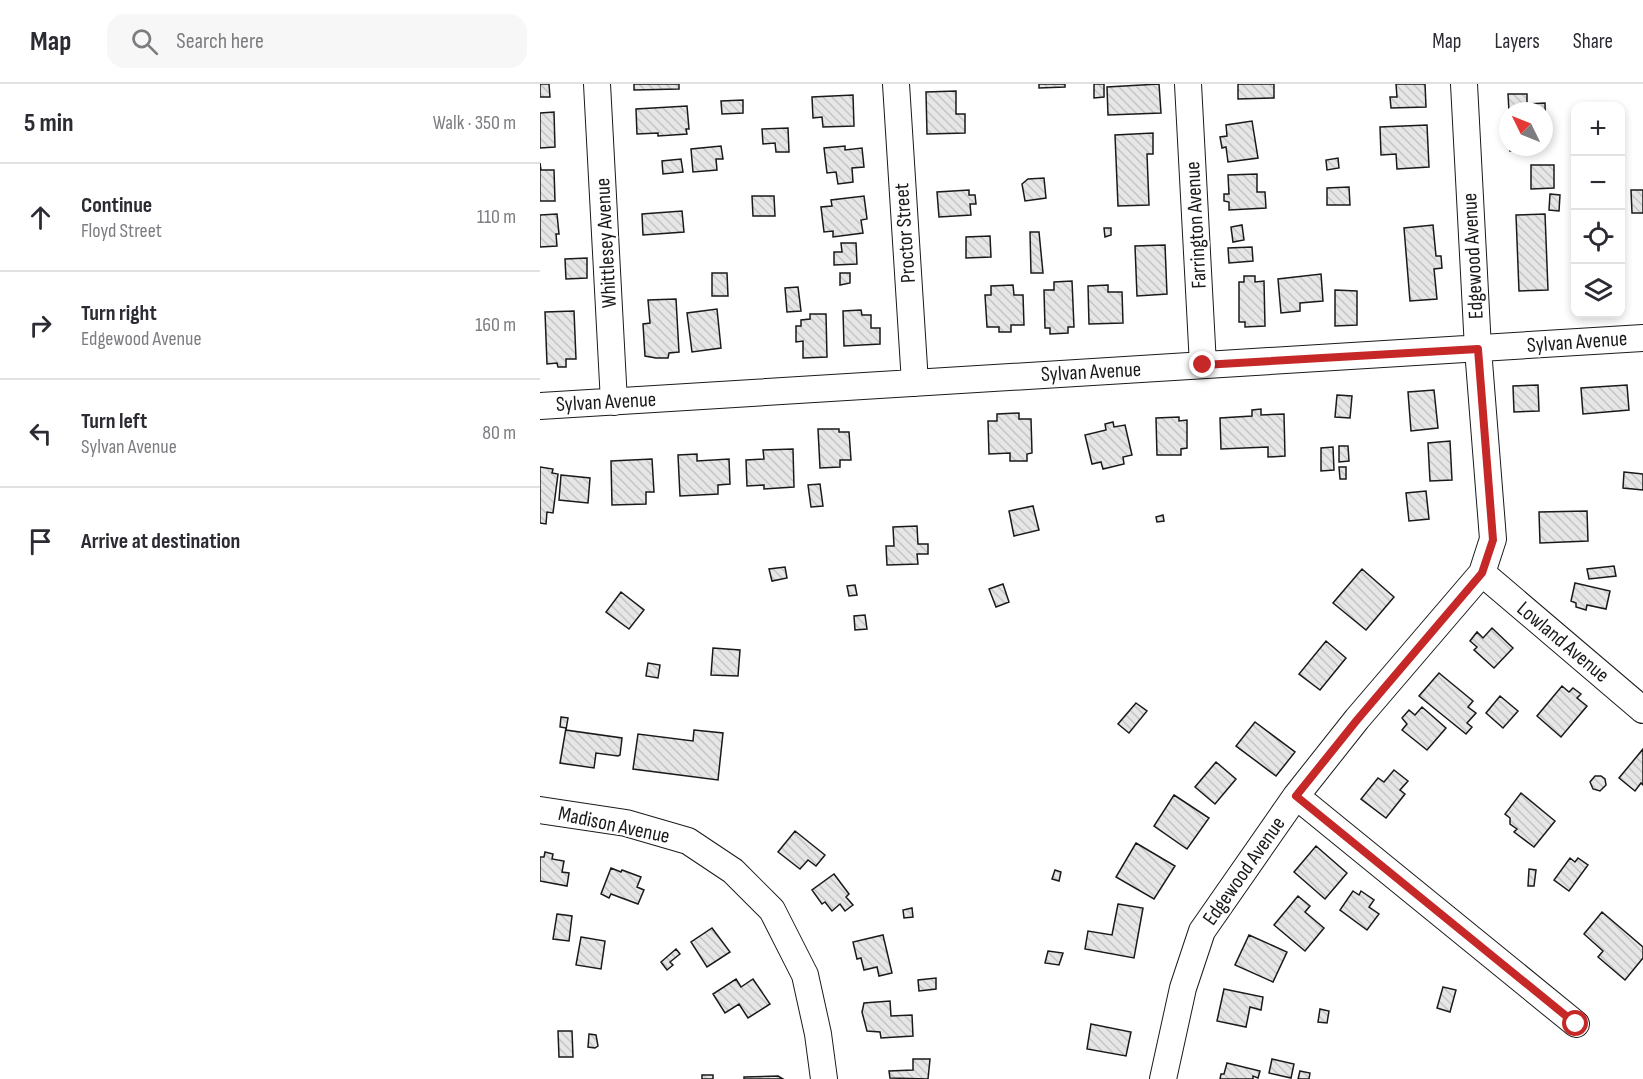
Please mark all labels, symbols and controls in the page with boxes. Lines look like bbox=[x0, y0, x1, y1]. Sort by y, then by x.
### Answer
search box bbox=[107, 14, 527, 68]
text: Map bbox=[30, 25, 71, 58]
icon: search bbox=[128, 25, 161, 58]
text: Search here bbox=[176, 28, 264, 55]
text: Map bbox=[1432, 29, 1461, 54]
text: Layers bbox=[1494, 29, 1540, 54]
text: Share bbox=[1573, 29, 1613, 54]
north arrow bbox=[1499, 102, 1553, 156]
map controls bbox=[1571, 102, 1625, 318]
button: + bbox=[1571, 102, 1625, 156]
text: 5 min bbox=[24, 108, 74, 139]
text: Walk · 350 m bbox=[433, 111, 516, 135]
button: − bbox=[1571, 156, 1625, 210]
street label: Farrington Avenue bbox=[1180, 161, 1212, 289]
street label: Whittlesey Avenue bbox=[590, 177, 622, 309]
street label: Proctor Street bbox=[889, 182, 921, 284]
text: Continue bbox=[81, 192, 152, 219]
street label: Edgewood Avenue bbox=[1457, 192, 1489, 320]
icon: ahead bbox=[24, 201, 57, 234]
text: 110 m bbox=[477, 205, 516, 229]
button: locate bbox=[1571, 210, 1625, 264]
text: Floyd Street bbox=[81, 219, 162, 243]
button: layers bbox=[1571, 264, 1625, 318]
text: Turn right bbox=[81, 300, 157, 327]
icon: right bbox=[24, 309, 57, 342]
text: 160 m bbox=[475, 313, 516, 337]
street label: Sylvan Avenue bbox=[1526, 326, 1628, 358]
text: Edgewood Avenue bbox=[81, 327, 202, 351]
route end bbox=[1189, 351, 1215, 377]
street label: Sylvan Avenue bbox=[1040, 357, 1142, 387]
street label: Sylvan Avenue bbox=[555, 387, 657, 417]
text: Turn left bbox=[81, 408, 147, 435]
icon: left bbox=[24, 417, 57, 450]
text: 80 m bbox=[482, 421, 516, 445]
text: Sylvan Avenue bbox=[81, 435, 177, 459]
icon: arrive bbox=[24, 525, 57, 558]
text: Arrive at destination bbox=[81, 528, 240, 555]
street label: Lowland Avenue bbox=[1512, 596, 1614, 688]
street label: Madison Avenue bbox=[556, 801, 672, 849]
street label: Edgewood Avenue bbox=[1197, 812, 1291, 930]
route start bbox=[1562, 1010, 1588, 1036]

